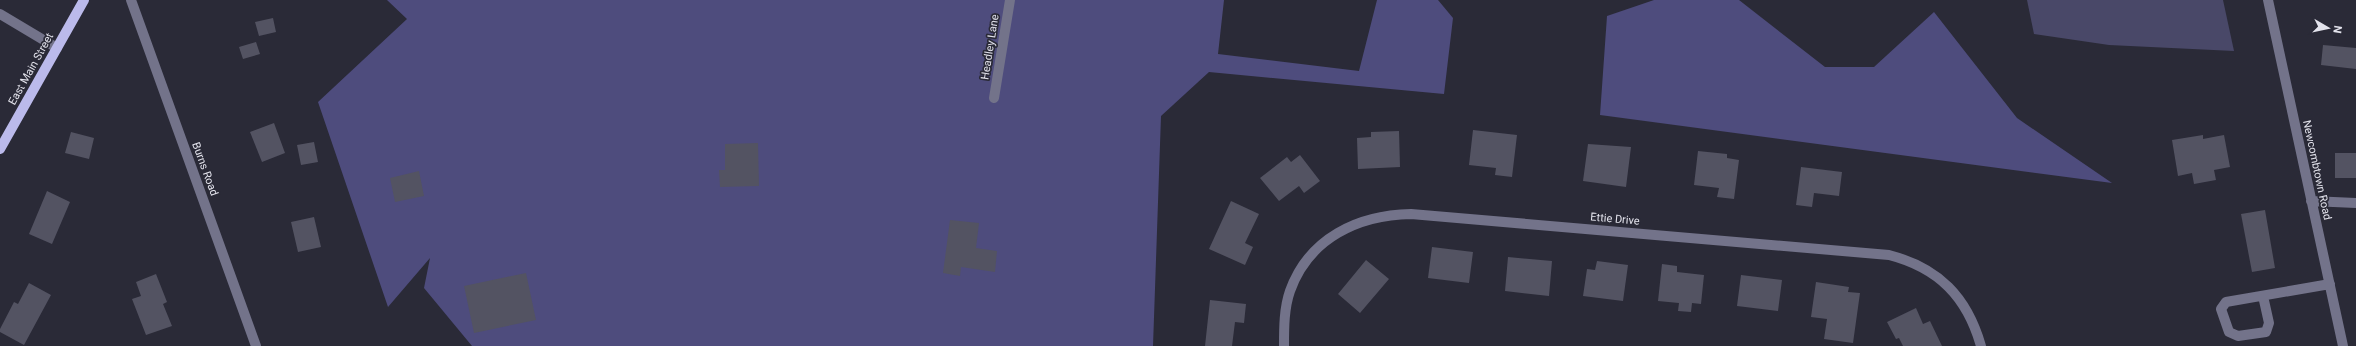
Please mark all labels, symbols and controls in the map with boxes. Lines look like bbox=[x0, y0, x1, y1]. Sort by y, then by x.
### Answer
north arrow bbox=[2308, 8, 2348, 48]
street label: Headley Lane bbox=[978, 13, 1002, 81]
text: N bbox=[2330, 25, 2344, 35]
street label: East Main Street bbox=[6, 30, 56, 107]
street label: Newcombtown Road bbox=[2300, 119, 2334, 221]
street label: Burns Road bbox=[189, 140, 221, 198]
street label: Ettie Drive bbox=[1590, 210, 1640, 228]

